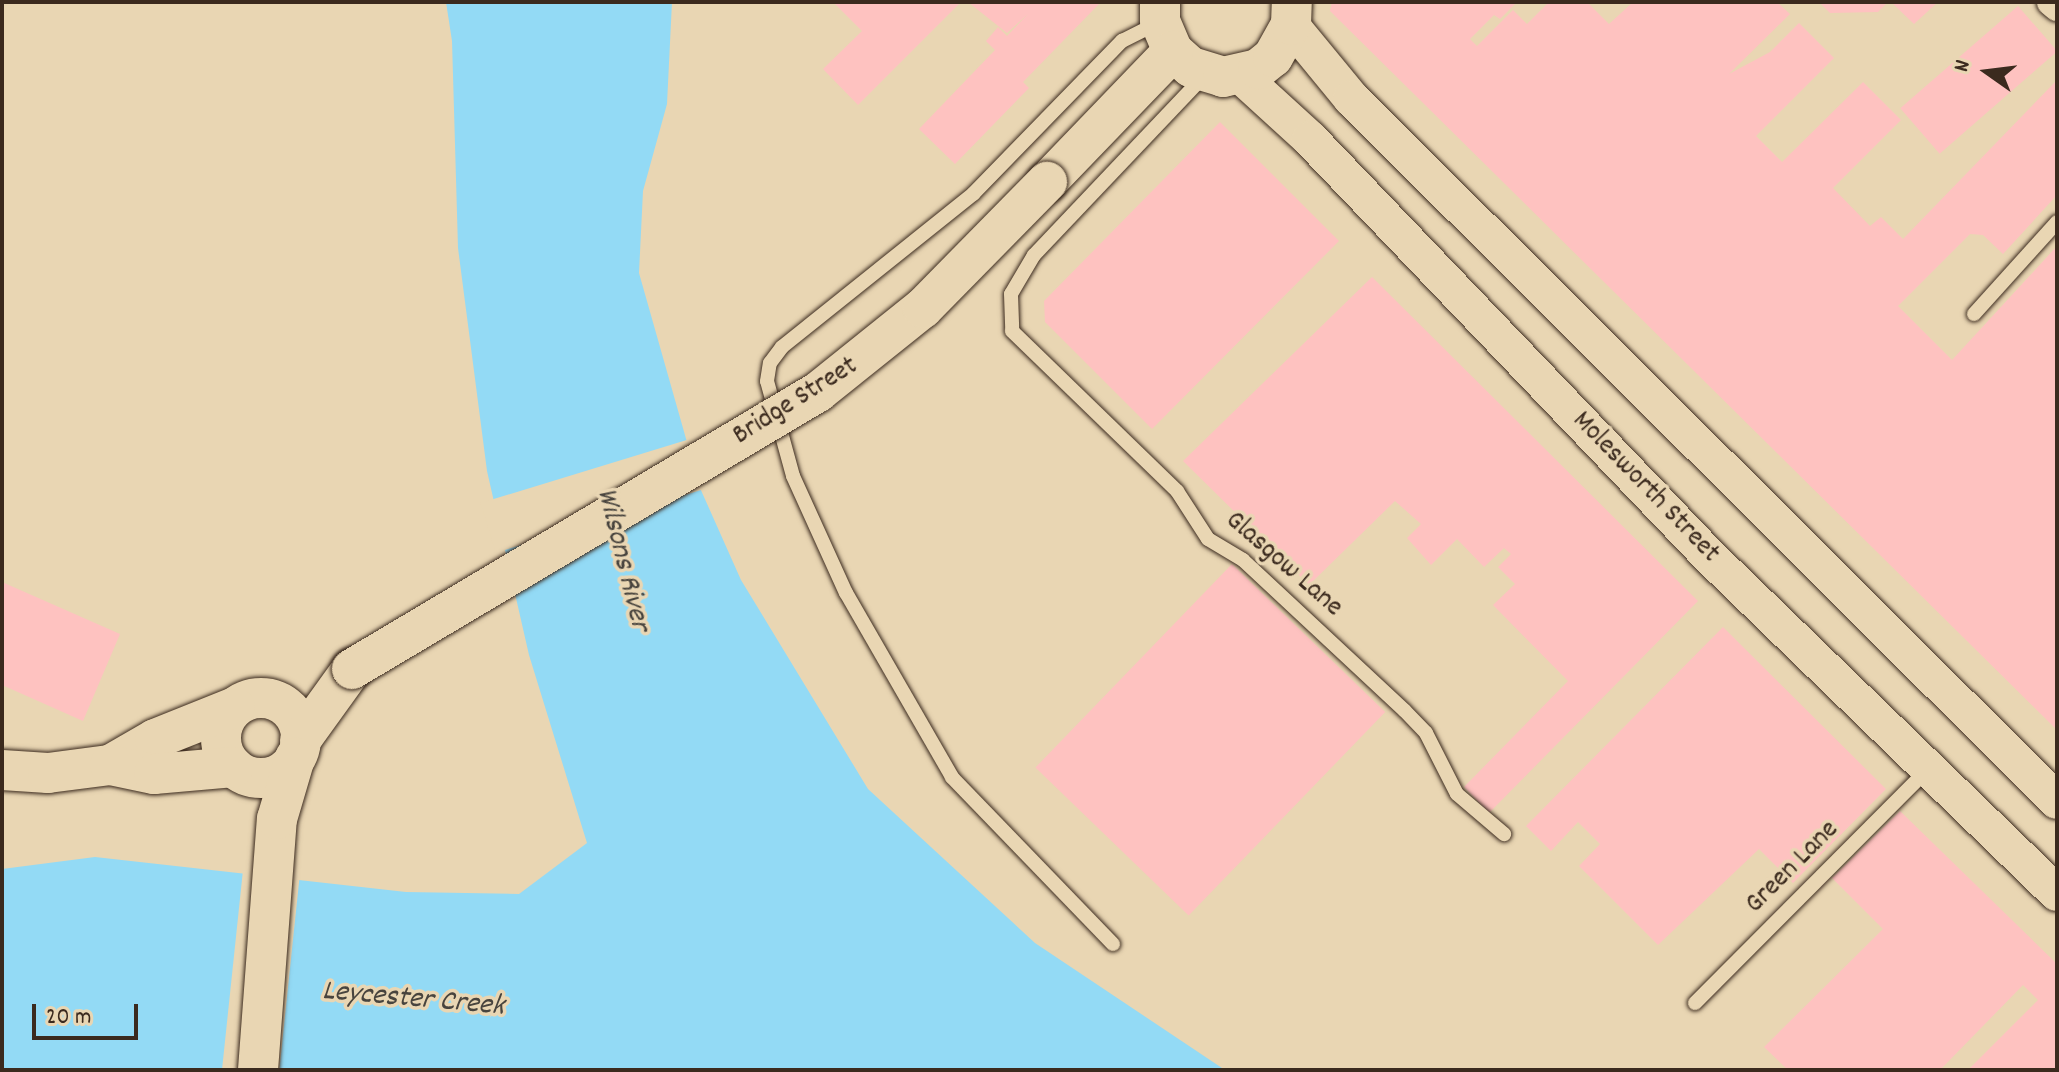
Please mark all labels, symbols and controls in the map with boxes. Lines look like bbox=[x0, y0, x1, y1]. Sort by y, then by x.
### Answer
north arrow bbox=[1947, 32, 2027, 112]
text: N bbox=[1947, 57, 1980, 75]
street label: Bridge Street bbox=[727, 350, 865, 454]
street label: Molesworth Street bbox=[1564, 405, 1726, 571]
water label: Wilsons River bbox=[586, 485, 656, 635]
street label: Glasgow Lane bbox=[1217, 505, 1349, 625]
street label: Green Lane bbox=[1739, 814, 1847, 922]
water label: Leycester Creek bbox=[321, 975, 505, 1027]
scale bar bbox=[36, 988, 142, 1038]
text: 20 m bbox=[46, 1001, 92, 1035]

